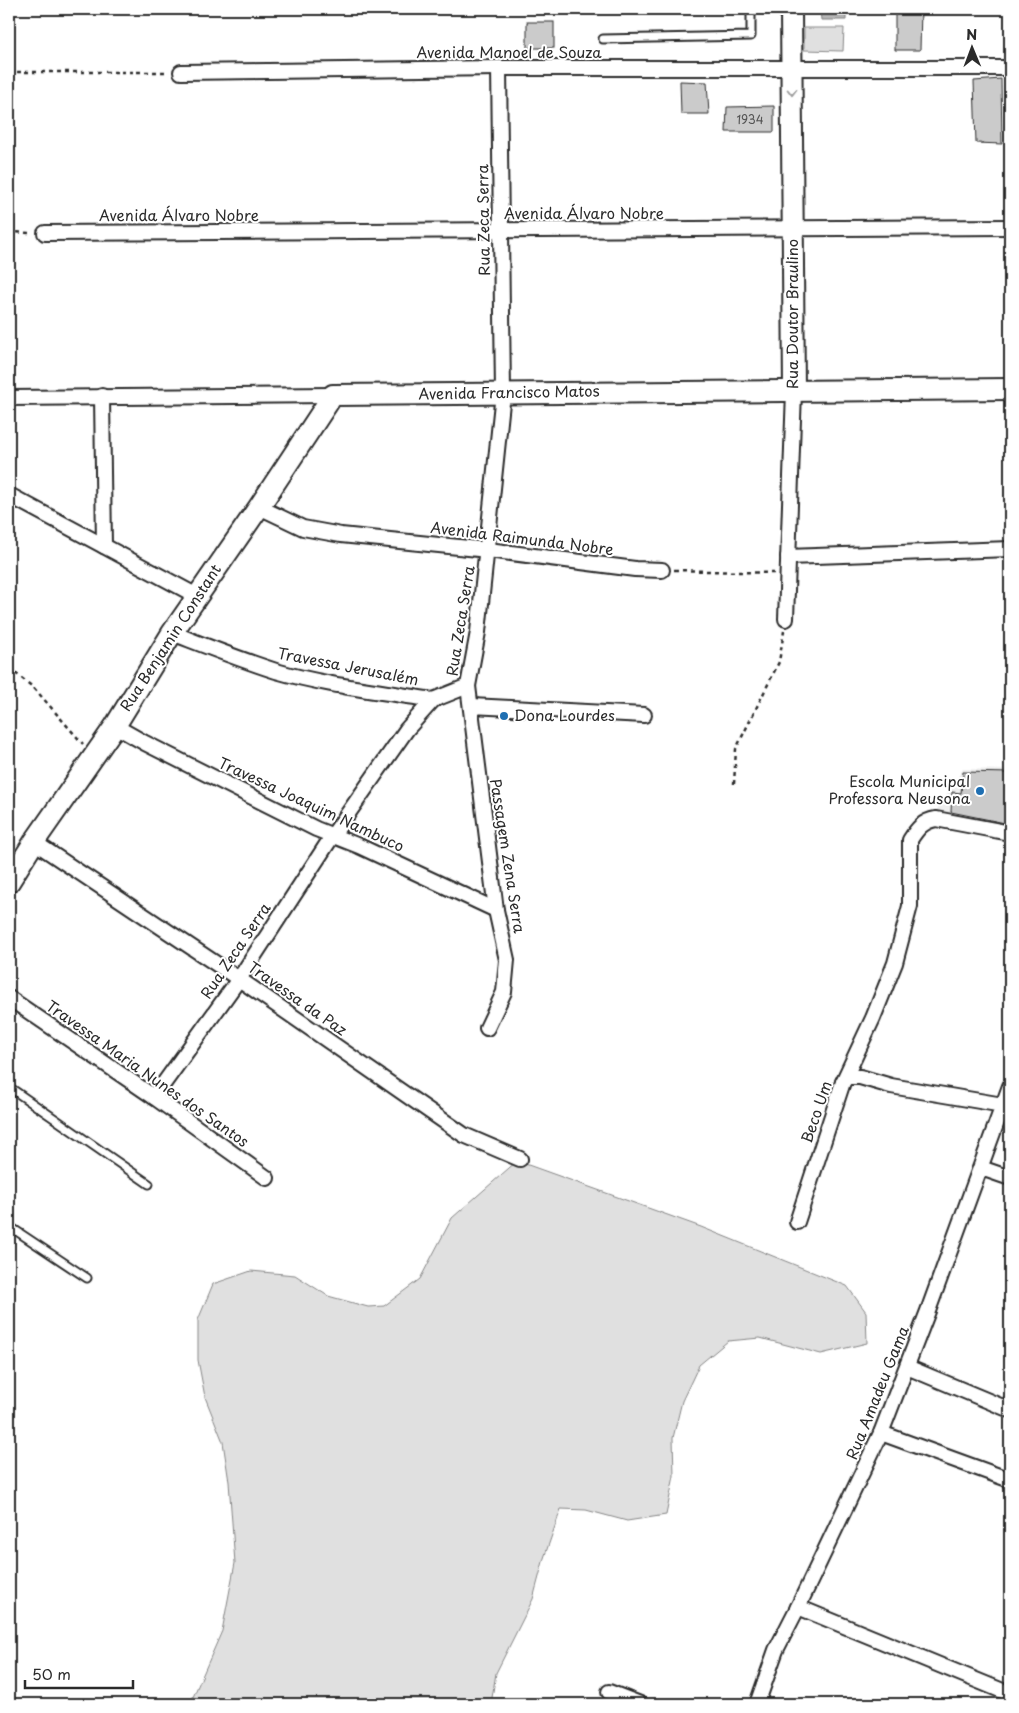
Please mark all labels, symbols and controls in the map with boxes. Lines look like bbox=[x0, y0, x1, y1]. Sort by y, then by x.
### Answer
north arrow bbox=[946, 22, 996, 72]
text: N bbox=[966, 24, 977, 45]
street label: Avenida Manoel de Souza bbox=[416, 40, 602, 63]
one-way arrow bbox=[787, 89, 798, 97]
house number: 1934 bbox=[736, 110, 764, 128]
street label: Rua Zeca Serra bbox=[470, 164, 495, 276]
street label: Avenida Álvaro Nobre bbox=[504, 201, 664, 224]
street label: Avenida Álvaro Nobre bbox=[99, 203, 259, 226]
street label: Rua Doutor Braulino bbox=[780, 239, 803, 389]
street label: Avenida Francisco Matos bbox=[418, 378, 600, 405]
street label: Avenida Raimunda Nobre bbox=[429, 515, 615, 560]
street label: Rua Benjamin Constant bbox=[113, 559, 226, 715]
street label: Rua Zeca Serra bbox=[439, 563, 480, 678]
street label: Travessa Jerusalém bbox=[276, 641, 421, 690]
place label: Dona Lourdes bbox=[514, 703, 615, 726]
marker: Dona Lourdes bbox=[498, 710, 510, 722]
street label: Travessa Joaquim Nambuco bbox=[215, 750, 408, 857]
place label: Escola Municipal Professora Neusona bbox=[829, 769, 971, 809]
street label: Passagem Zena Serra bbox=[485, 777, 532, 935]
marker: Escola Municipal Professora Neusona bbox=[974, 785, 986, 797]
street label: Rua Zeca Serra bbox=[194, 897, 276, 1003]
street label: Travessa da Paz bbox=[244, 955, 352, 1041]
street label: Travessa Maria Nunes dos Santos bbox=[42, 994, 254, 1152]
street label: Beco Um bbox=[794, 1077, 837, 1146]
street label: Rua Amadeu Gama bbox=[839, 1322, 914, 1463]
scale bar bbox=[25, 1658, 132, 1690]
text: 50 m bbox=[32, 1662, 71, 1685]

